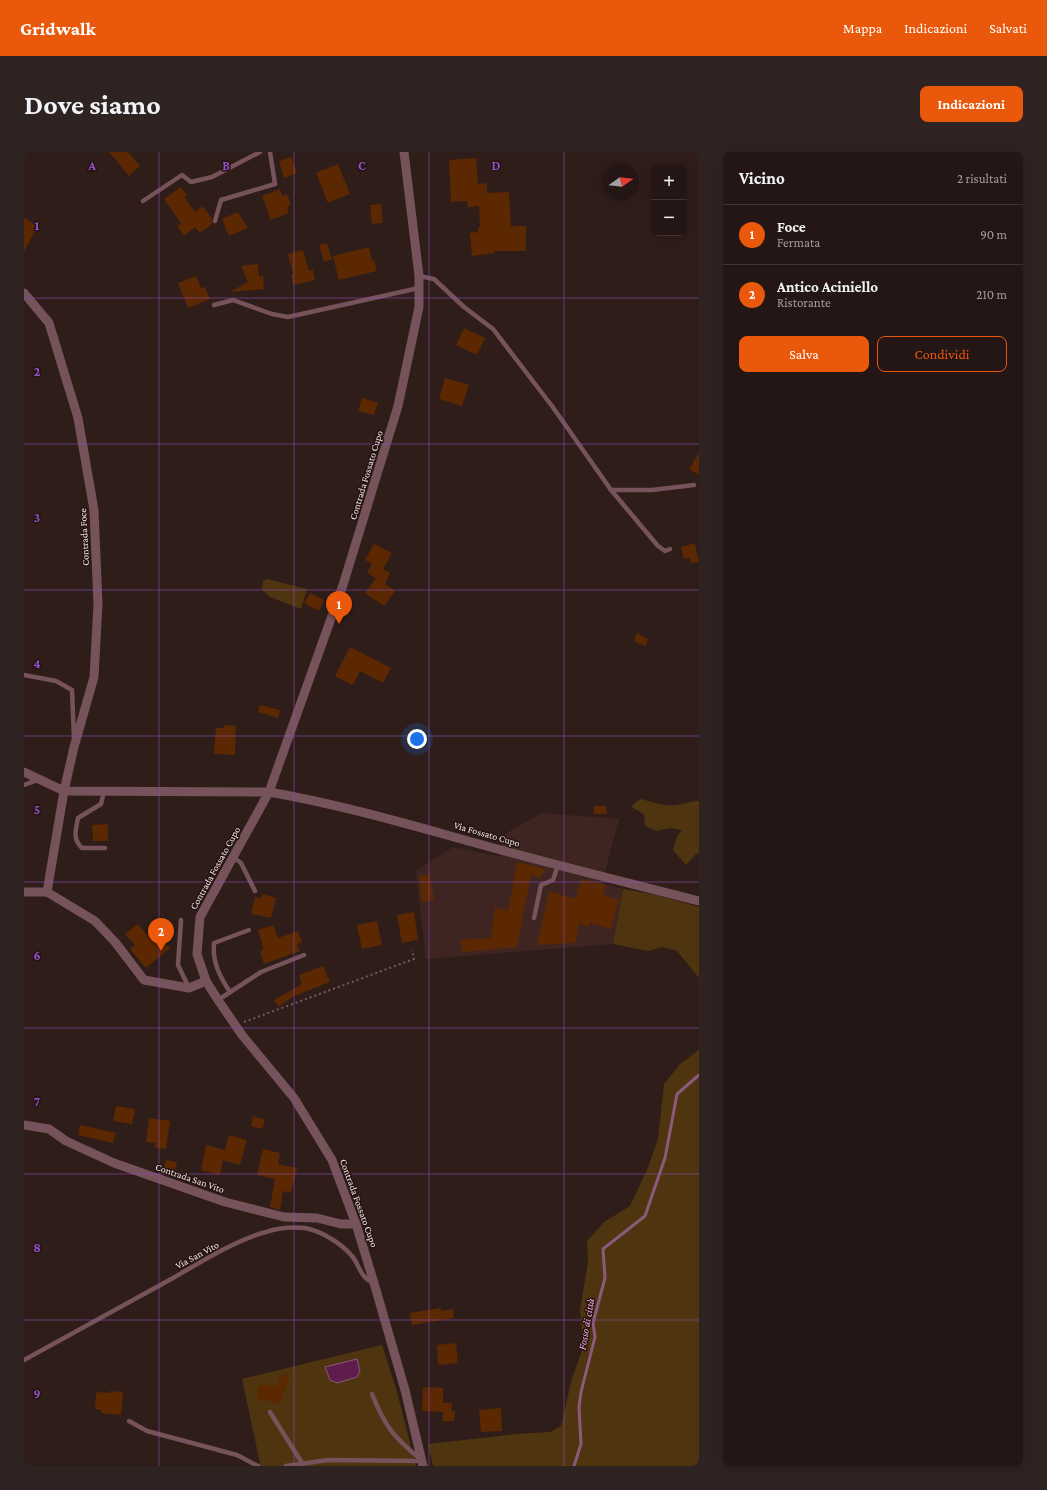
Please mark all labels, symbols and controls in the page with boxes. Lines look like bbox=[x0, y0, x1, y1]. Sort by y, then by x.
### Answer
text: Gridwalk bbox=[20, 18, 96, 39]
text: Mappa bbox=[843, 20, 882, 36]
text: Indicazioni bbox=[904, 20, 967, 36]
text: Salvati bbox=[989, 20, 1027, 36]
button: Indicazioni bbox=[920, 86, 1023, 122]
text: Dove siamo bbox=[24, 89, 161, 120]
text: A bbox=[87, 158, 96, 173]
text: B bbox=[222, 158, 230, 173]
text: C bbox=[358, 158, 366, 173]
text: D bbox=[492, 158, 501, 173]
north arrow bbox=[603, 164, 639, 200]
map controls bbox=[651, 164, 687, 236]
button: + bbox=[651, 164, 687, 200]
text: Vicino bbox=[739, 169, 785, 188]
text: 2 risultati bbox=[957, 171, 1007, 186]
button: − bbox=[651, 200, 687, 236]
text: 1 bbox=[35, 218, 40, 233]
text: Foce bbox=[777, 219, 806, 235]
text: 1 bbox=[750, 227, 754, 242]
text: 90 m bbox=[980, 227, 1007, 242]
text: Fermata bbox=[777, 235, 820, 250]
text: Antico Aciniello bbox=[777, 279, 878, 295]
text: 2 bbox=[749, 287, 755, 302]
text: 210 m bbox=[976, 287, 1007, 302]
text: Ristorante bbox=[777, 295, 831, 310]
button: Salva bbox=[739, 336, 869, 372]
button: Condividi bbox=[877, 336, 1007, 372]
text: 2 bbox=[34, 364, 41, 379]
street label: Contrada Fossato Cupo bbox=[347, 429, 385, 521]
street label: Contrada Foce bbox=[77, 507, 91, 566]
text: 3 bbox=[34, 510, 40, 525]
pin: 1 bbox=[326, 591, 352, 624]
text: 4 bbox=[33, 656, 41, 671]
your location bbox=[407, 729, 427, 749]
text: 5 bbox=[34, 802, 40, 817]
street label: Via Fossato Cupo bbox=[453, 819, 521, 849]
street label: Contrada Fossato Cupo bbox=[188, 825, 242, 911]
pin: 2 bbox=[148, 918, 174, 951]
text: 6 bbox=[33, 948, 41, 963]
text: 7 bbox=[34, 1094, 40, 1109]
street label: Contrada Fossato Cupo bbox=[338, 1157, 380, 1249]
street label: Contrada San Vito bbox=[154, 1161, 226, 1195]
street label: Via San Vito bbox=[173, 1239, 221, 1271]
text: 8 bbox=[33, 1240, 41, 1255]
water label: Fosso di città bbox=[576, 1297, 596, 1351]
text: 9 bbox=[33, 1386, 41, 1401]

